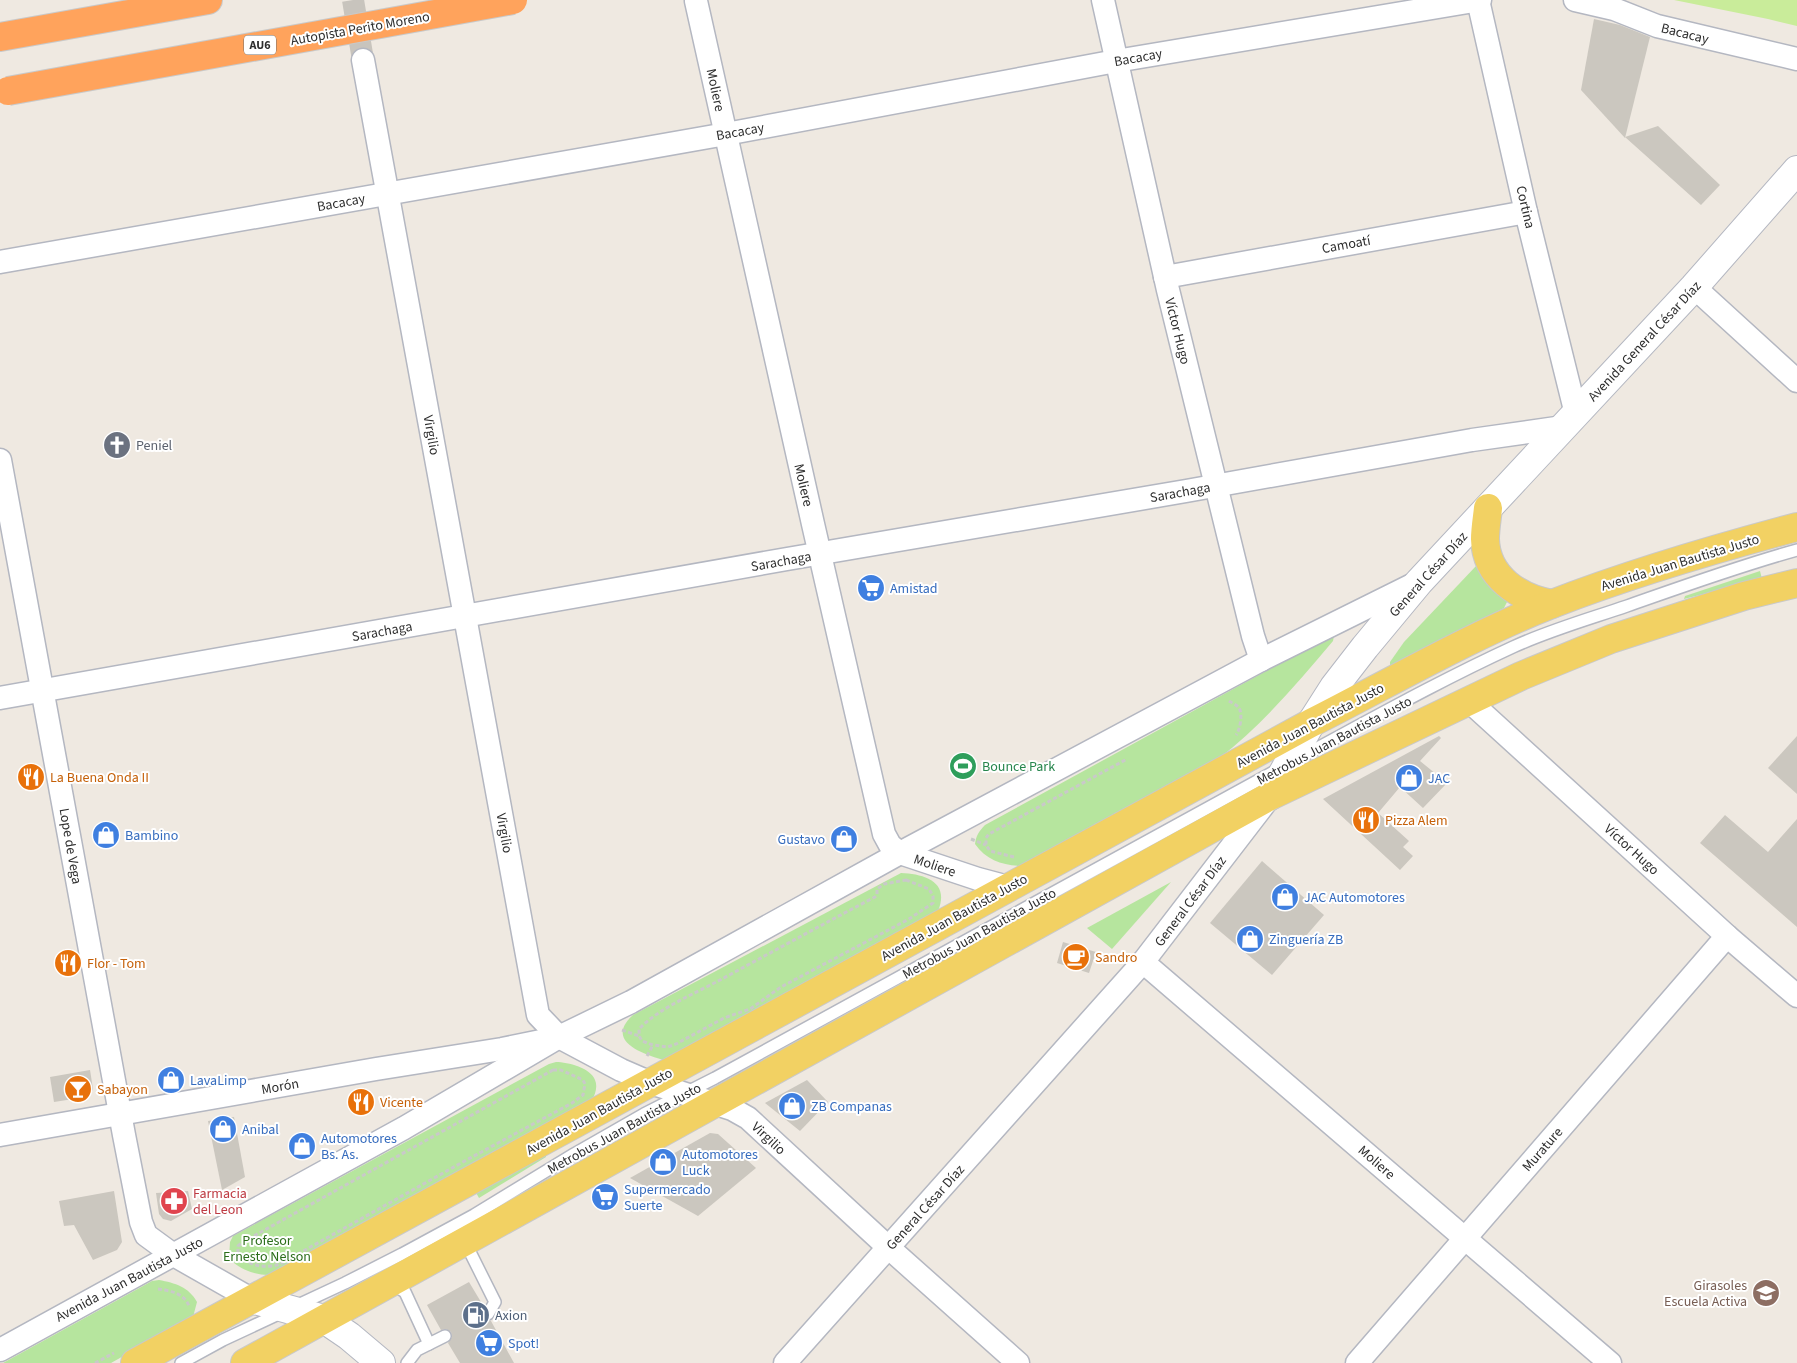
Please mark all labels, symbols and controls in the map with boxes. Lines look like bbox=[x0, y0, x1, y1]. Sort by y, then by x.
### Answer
street label: Autopista Perito Moreno bbox=[289, 7, 431, 51]
street label: Bacacay bbox=[1659, 18, 1711, 50]
road number: AU6 bbox=[244, 36, 276, 54]
street label: Bacacay bbox=[1113, 44, 1164, 72]
street label: Moliere bbox=[701, 67, 729, 114]
street label: Bacacay bbox=[715, 118, 766, 146]
street label: Cortina bbox=[1510, 184, 1540, 231]
street label: Bacacay bbox=[316, 189, 367, 217]
street label: Camoatí bbox=[1320, 231, 1373, 259]
street label: Avenida General César Díaz bbox=[1583, 277, 1706, 406]
street label: Víctor Hugo bbox=[1159, 296, 1195, 367]
street label: Virgilio bbox=[418, 414, 444, 457]
church icon: Peniel bbox=[102, 430, 132, 460]
place label: Peniel bbox=[136, 436, 173, 456]
street label: Moliere bbox=[788, 462, 818, 509]
street label: Sarachaga bbox=[1148, 478, 1212, 508]
street label: General César Díaz bbox=[1385, 528, 1473, 622]
street label: Avenida Juan Bautista Justo bbox=[1599, 529, 1762, 597]
street label: Sarachaga bbox=[749, 547, 813, 577]
supermarket icon: Amistad bbox=[856, 573, 886, 603]
place label: Amistad bbox=[890, 579, 938, 599]
street label: Sarachaga bbox=[350, 617, 414, 647]
street label: Avenida Juan Bautista Justo bbox=[1233, 678, 1388, 773]
street label: Metrobus Juan Bautista Justo bbox=[1253, 691, 1415, 790]
sports icon: Bounce Park bbox=[948, 751, 978, 781]
place label: Bounce Park bbox=[982, 757, 1055, 777]
restaurant icon: La Buena Onda II bbox=[16, 762, 46, 792]
shop icon: JAC bbox=[1394, 763, 1424, 793]
place label: La Buena Onda II bbox=[50, 768, 149, 788]
place label: JAC bbox=[1428, 769, 1450, 789]
restaurant icon: Pizza Alem bbox=[1351, 805, 1381, 835]
street label: Lope de Vega bbox=[53, 807, 87, 886]
place label: Pizza Alem bbox=[1385, 811, 1448, 831]
street label: Virgilio bbox=[491, 812, 517, 855]
shop icon: Bambino bbox=[91, 820, 121, 850]
street label: Víctor Hugo bbox=[1599, 820, 1663, 880]
shop icon: Gustavo bbox=[829, 824, 859, 854]
place label: Bambino bbox=[125, 826, 178, 846]
place label: Gustavo bbox=[778, 830, 825, 850]
street label: Moliere bbox=[911, 849, 958, 882]
street label: General César Díaz bbox=[1150, 852, 1232, 951]
street label: Avenida Juan Bautista Justo bbox=[878, 869, 1031, 966]
shop icon: JAC Automotores bbox=[1270, 882, 1300, 912]
street label: Metrobus Juan Bautista Justo bbox=[899, 883, 1060, 985]
place label: JAC Automotores bbox=[1304, 888, 1405, 908]
shop icon: Zinguería ZB bbox=[1235, 924, 1265, 954]
place label: Zinguería ZB bbox=[1269, 930, 1343, 950]
cafe icon: Sandro bbox=[1061, 942, 1091, 972]
restaurant icon: Flor - Tom bbox=[53, 948, 83, 978]
place label: Sandro bbox=[1095, 948, 1137, 968]
place label: Flor - Tom bbox=[87, 954, 146, 974]
street label: Avenida Juan Bautista Justo bbox=[523, 1063, 676, 1160]
shop icon: LavaLimp bbox=[156, 1065, 186, 1095]
place label: LavaLimp bbox=[190, 1071, 247, 1091]
bar icon: Sabayon bbox=[63, 1074, 93, 1104]
street label: Morón bbox=[260, 1074, 300, 1100]
street label: Metrobus Juan Bautista Justo bbox=[544, 1078, 705, 1180]
place label: Sabayon bbox=[97, 1080, 148, 1100]
restaurant icon: Vicente bbox=[346, 1087, 376, 1117]
shop icon: ZB Companas bbox=[777, 1091, 807, 1121]
place label: Vicente bbox=[380, 1093, 423, 1113]
place label: ZB Companas bbox=[811, 1097, 892, 1117]
shop icon: Anibal bbox=[208, 1114, 238, 1144]
street label: Virgilio bbox=[747, 1118, 790, 1160]
place label: Anibal bbox=[242, 1120, 279, 1140]
street label: Murature bbox=[1518, 1123, 1568, 1176]
place label: Automotores Bs. As. bbox=[321, 1129, 397, 1165]
shop icon: Automotores Bs. As. bbox=[287, 1131, 317, 1161]
street label: Moliere bbox=[1353, 1141, 1399, 1185]
place label: Automotores Luck bbox=[682, 1145, 758, 1181]
shop icon: Automotores Luck bbox=[648, 1147, 678, 1177]
street label: General César Díaz bbox=[882, 1161, 970, 1255]
place label: Supermercado Suerte bbox=[624, 1180, 711, 1216]
supermarket icon: Supermercado Suerte bbox=[590, 1182, 620, 1212]
place label: Farmacia del Leon bbox=[193, 1184, 247, 1220]
pharmacy icon: Farmacia del Leon bbox=[159, 1186, 189, 1216]
park label: Profesor Ernesto Nelson bbox=[223, 1231, 311, 1267]
street label: Avenida Juan Bautista Justo bbox=[52, 1232, 207, 1327]
place label: Girasoles Escuela Activa bbox=[1664, 1276, 1747, 1312]
school or university icon: Girasoles Escuela Activa bbox=[1751, 1278, 1781, 1308]
fuel station icon: Axion bbox=[461, 1300, 491, 1330]
place label: Axion bbox=[495, 1306, 527, 1326]
supermarket icon: Spot! bbox=[474, 1328, 504, 1358]
place label: Spot! bbox=[508, 1334, 539, 1354]

